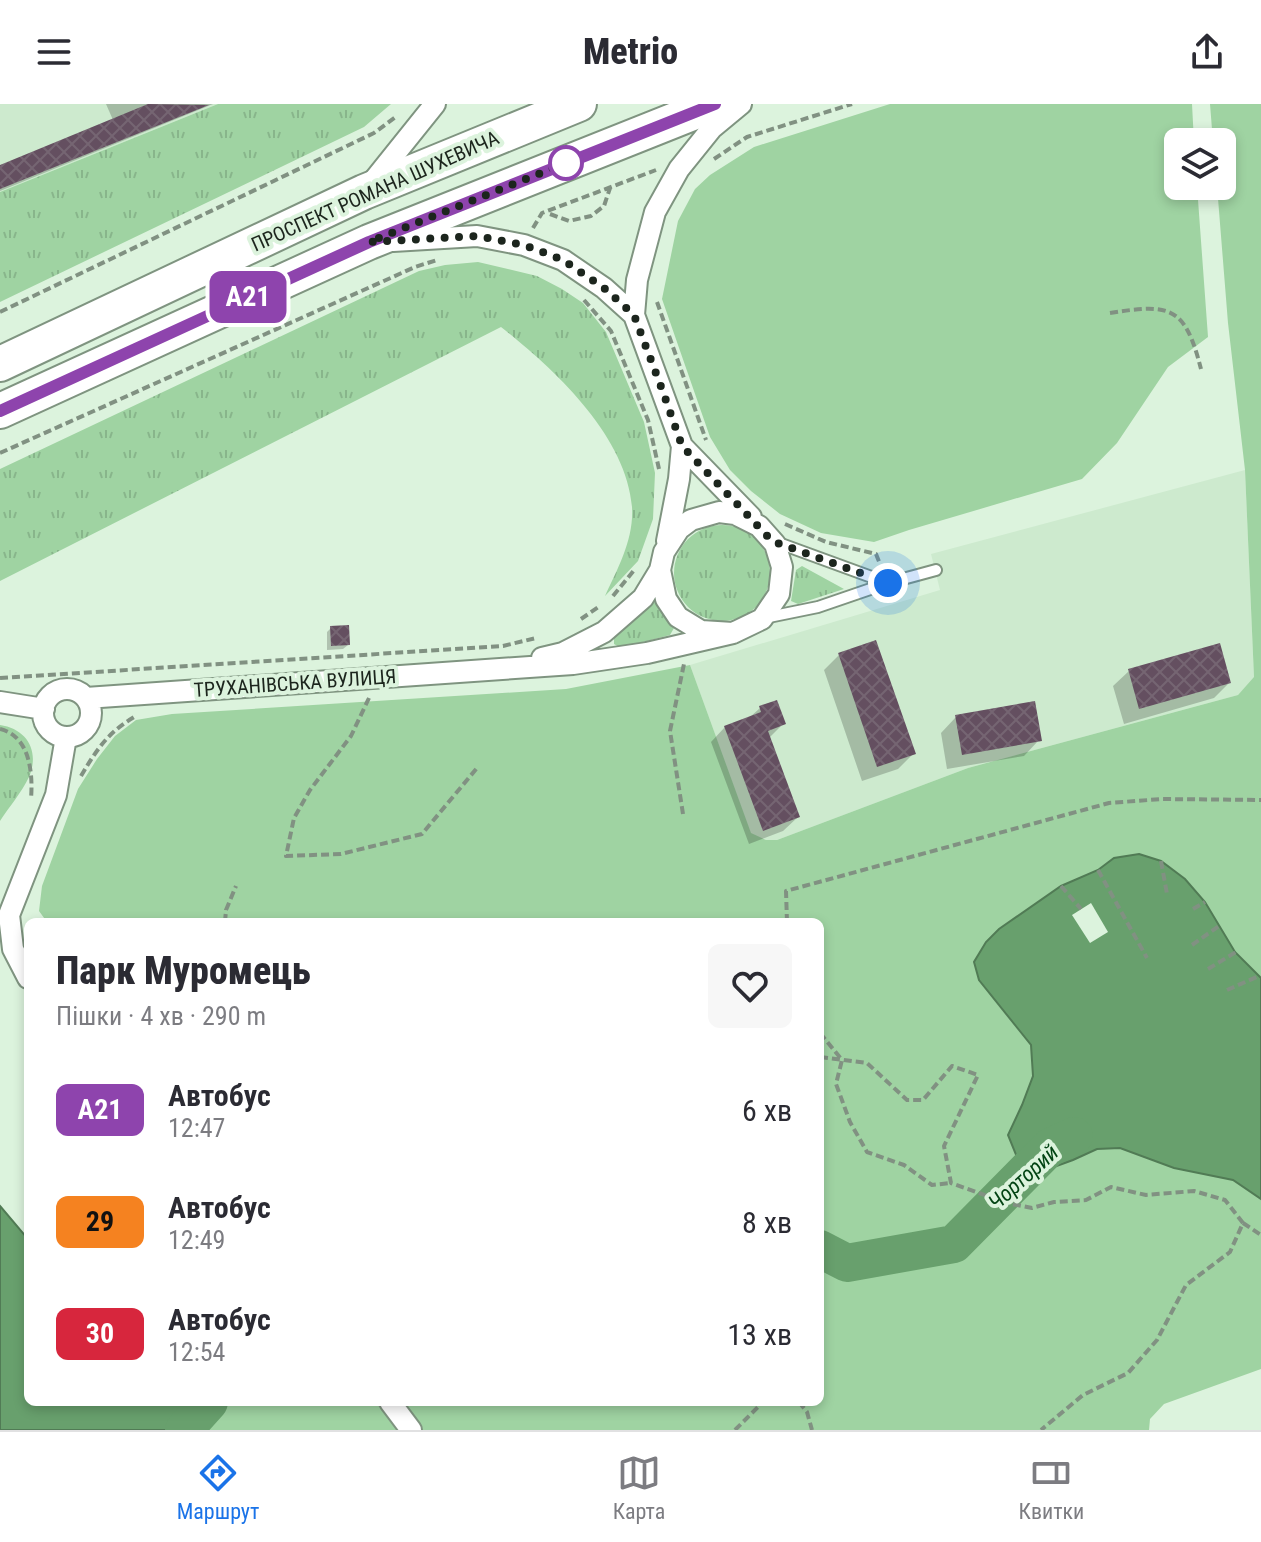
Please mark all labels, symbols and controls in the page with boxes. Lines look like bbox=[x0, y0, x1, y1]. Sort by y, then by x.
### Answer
icon: menu bbox=[32, 30, 76, 74]
icon: share bbox=[1185, 30, 1229, 74]
text: Metrio bbox=[583, 31, 678, 73]
street label: ПРОСПЕКТ РОМАНА ШУХЕВИЧА bbox=[247, 125, 503, 257]
map controls bbox=[1164, 128, 1236, 200]
button: layers bbox=[1164, 128, 1236, 200]
unlabelled marker bbox=[549, 146, 583, 180]
line badge: А21 bbox=[202, 271, 294, 323]
text: А21 bbox=[225, 280, 271, 313]
your location bbox=[868, 563, 908, 603]
street label: ТРУХАНІВСЬКА ВУЛИЦЯ bbox=[193, 664, 397, 702]
button: heart bbox=[708, 944, 792, 1028]
text: Парк Муромець bbox=[56, 949, 311, 993]
text: Пішки · 4 хв · 290 m bbox=[56, 1001, 266, 1031]
text: Автобус bbox=[168, 1078, 271, 1113]
text: А21 bbox=[77, 1093, 123, 1126]
text: 6 хв bbox=[742, 1093, 792, 1128]
text: 12:47 bbox=[168, 1113, 225, 1143]
water label: Чорторий bbox=[983, 1140, 1063, 1215]
text: Автобус bbox=[168, 1190, 271, 1225]
text: 29 bbox=[86, 1205, 114, 1238]
text: 8 хв bbox=[742, 1205, 792, 1240]
text: 12:49 bbox=[168, 1225, 225, 1255]
text: Автобус bbox=[168, 1302, 271, 1337]
text: 30 bbox=[86, 1317, 114, 1350]
text: 13 хв bbox=[727, 1317, 792, 1352]
text: 12:54 bbox=[168, 1337, 225, 1367]
tab: Маршрут bbox=[177, 1451, 259, 1524]
tab: Карта bbox=[613, 1451, 665, 1524]
tab: Квитки bbox=[1019, 1451, 1084, 1524]

